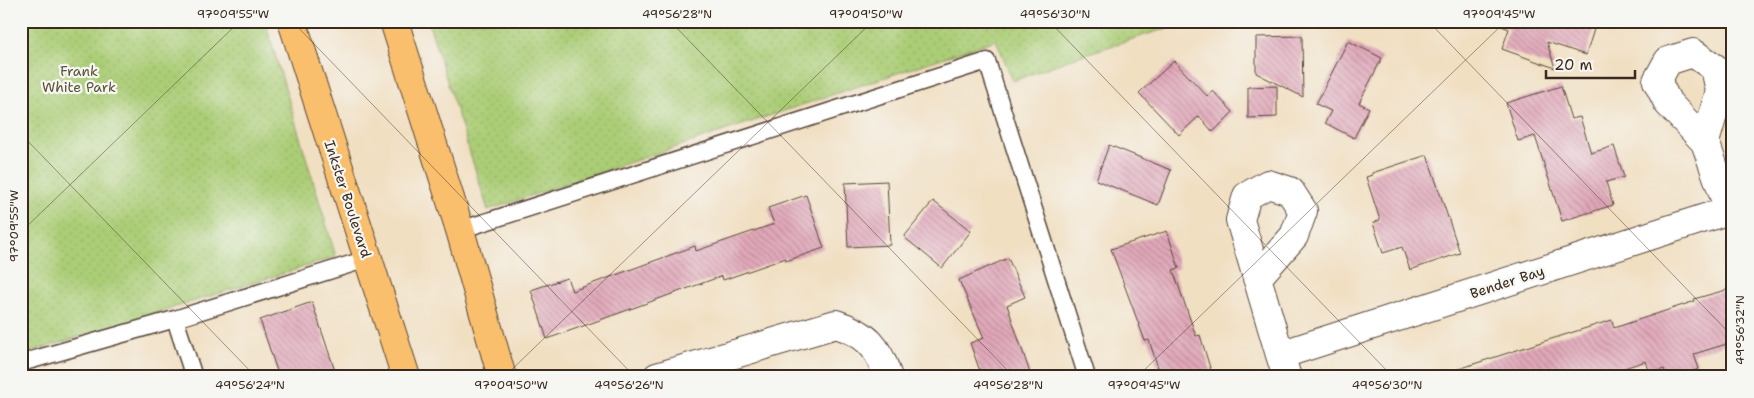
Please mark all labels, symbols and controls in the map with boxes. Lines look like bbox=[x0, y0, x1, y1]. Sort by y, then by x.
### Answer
text: 97°09'55"W bbox=[197, 6, 269, 22]
text: 49°56'28"N bbox=[642, 6, 712, 22]
text: 97°09'50"W bbox=[829, 6, 903, 22]
text: 49°56'30"N bbox=[1020, 6, 1090, 22]
text: 97°09'45"W bbox=[1462, 6, 1536, 22]
scale bar bbox=[1546, 48, 1635, 80]
text: 20 m bbox=[1554, 55, 1593, 75]
park label: Frank White Park bbox=[42, 62, 116, 96]
street label: Inkster Boulevard bbox=[321, 138, 376, 260]
text: 97°09'55"W bbox=[6, 190, 22, 262]
street label: Bender Bay bbox=[1468, 262, 1546, 302]
text: 49°56'32"N bbox=[1732, 295, 1748, 365]
text: 49°56'24"N bbox=[215, 377, 285, 393]
text: 97°09'50"W bbox=[474, 377, 548, 393]
text: 49°56'26"N bbox=[594, 377, 664, 393]
text: 49°56'28"N bbox=[973, 377, 1043, 393]
text: 97°09'45"W bbox=[1107, 377, 1181, 393]
text: 49°56'30"N bbox=[1352, 377, 1422, 393]

